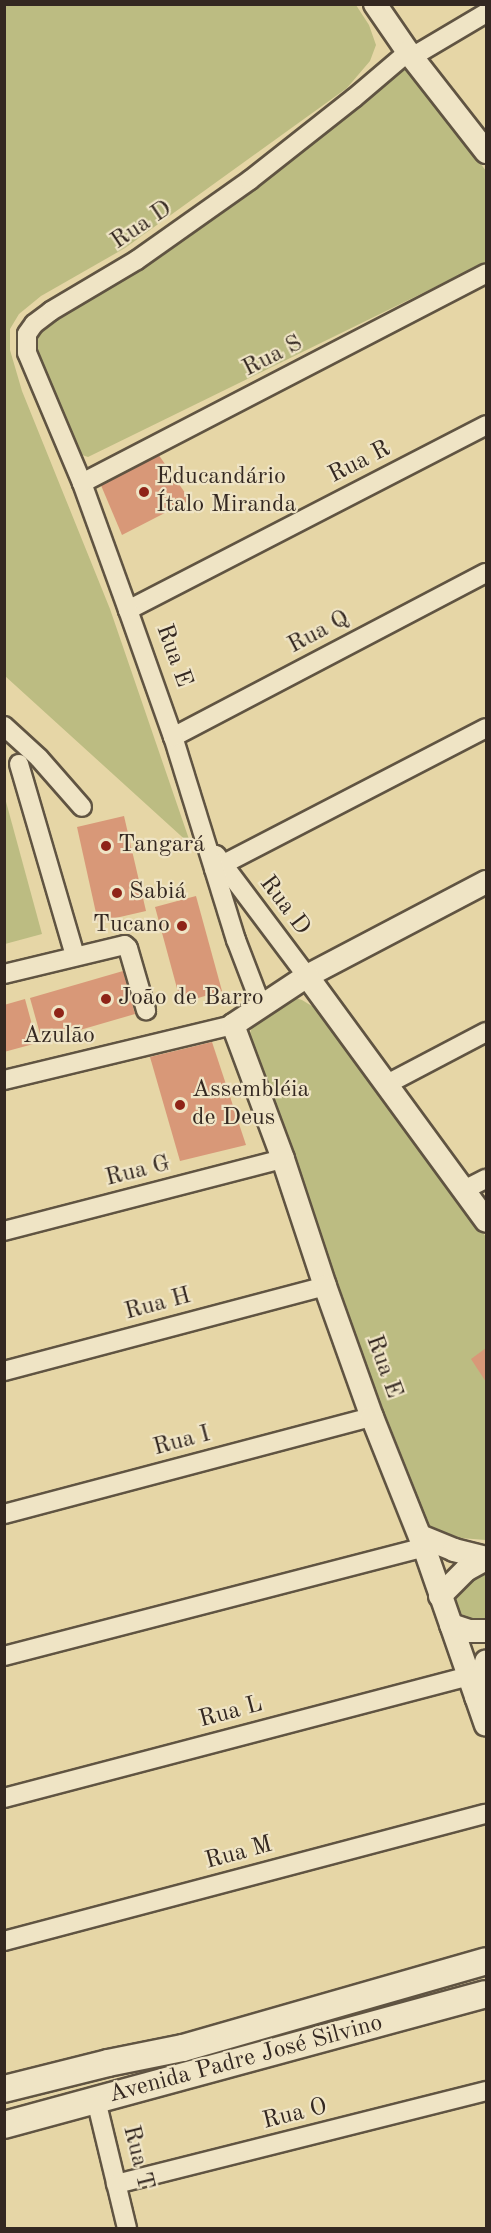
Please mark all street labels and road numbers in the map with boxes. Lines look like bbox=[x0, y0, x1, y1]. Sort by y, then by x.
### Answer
street label: Rua D bbox=[106, 195, 178, 257]
street label: Rua S bbox=[238, 330, 308, 384]
street label: Rua R bbox=[324, 435, 396, 491]
street label: Rua Q bbox=[283, 605, 355, 661]
street label: Rua E bbox=[148, 620, 198, 692]
street label: Rua D bbox=[252, 870, 316, 942]
street label: Rua G bbox=[103, 1150, 173, 1194]
street label: Rua H bbox=[122, 1282, 194, 1328]
street label: Rua E bbox=[358, 1331, 408, 1403]
street label: Rua I bbox=[150, 1421, 214, 1463]
street label: Rua L bbox=[196, 1691, 266, 1735]
street label: Rua M bbox=[202, 1831, 276, 1877]
street label: Avenida Padre José Silvino bbox=[106, 2010, 386, 2110]
street label: Rua O bbox=[260, 2093, 330, 2137]
street label: Rua T bbox=[115, 2123, 159, 2193]

